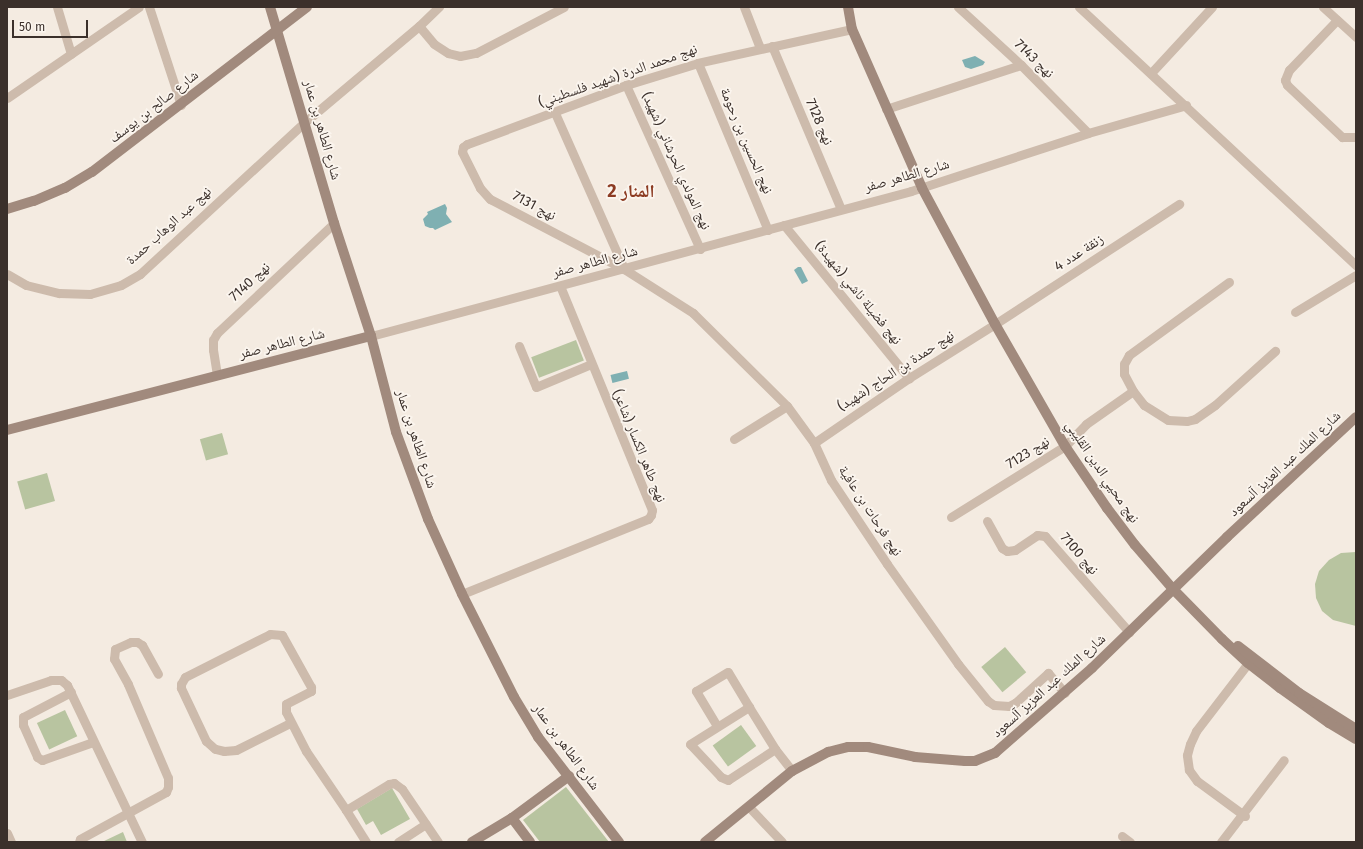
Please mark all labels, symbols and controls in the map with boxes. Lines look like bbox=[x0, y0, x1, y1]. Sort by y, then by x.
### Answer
scale bar bbox=[14, 12, 90, 38]
text: 50 m bbox=[19, 20, 45, 34]
street label: نهج 7143 bbox=[1011, 36, 1057, 82]
street label: نهج محمد الدرة (شهيد فلسطيني) bbox=[536, 41, 700, 111]
street label: شارع صالح بن يوسف bbox=[106, 67, 202, 147]
street label: شارع الطاهر بن عمار bbox=[300, 78, 344, 182]
street label: نهج الحسين بن رحومة bbox=[716, 86, 776, 196]
street label: نهج المولدي الحرشاني (شهيد) bbox=[638, 89, 714, 233]
street label: نهج 7128 bbox=[802, 96, 836, 148]
street label: شارع الطاهر صفر bbox=[863, 156, 951, 196]
district label: المنار 2 bbox=[607, 180, 655, 202]
street label: نهج عبد الوهاب حمدة bbox=[123, 183, 215, 269]
street label: نهج 7131 bbox=[509, 188, 559, 224]
street label: زنقة عدد 4 bbox=[1051, 231, 1107, 275]
street label: نهج فضيلة ناشي (شهيدة) bbox=[811, 238, 905, 348]
street label: شارع الطاهر صفر bbox=[551, 243, 639, 281]
street label: نهج 7140 bbox=[226, 259, 274, 305]
street label: شارع الطاهر صفر bbox=[238, 325, 326, 363]
street label: نهج حمدة بن الحاج (شهيد) bbox=[834, 327, 958, 415]
street label: شارع الطاهر بن عمار bbox=[392, 387, 440, 491]
street label: نهج طاهر الكسار (شاعر) bbox=[609, 387, 669, 505]
street label: شارع الملك عبد العزيز آلسعود bbox=[1226, 408, 1344, 520]
street label: نهج محيي الدين القليبي bbox=[1062, 418, 1142, 526]
street label: نهج 7123 bbox=[1003, 433, 1053, 473]
street label: نهج فرحات بن عافية bbox=[835, 463, 905, 559]
street label: نهج 7100 bbox=[1056, 530, 1102, 578]
street label: شارع الملك عبد العزيز آلسعود bbox=[989, 631, 1109, 741]
street label: شارع الطاهر بن عمار bbox=[529, 700, 603, 794]

